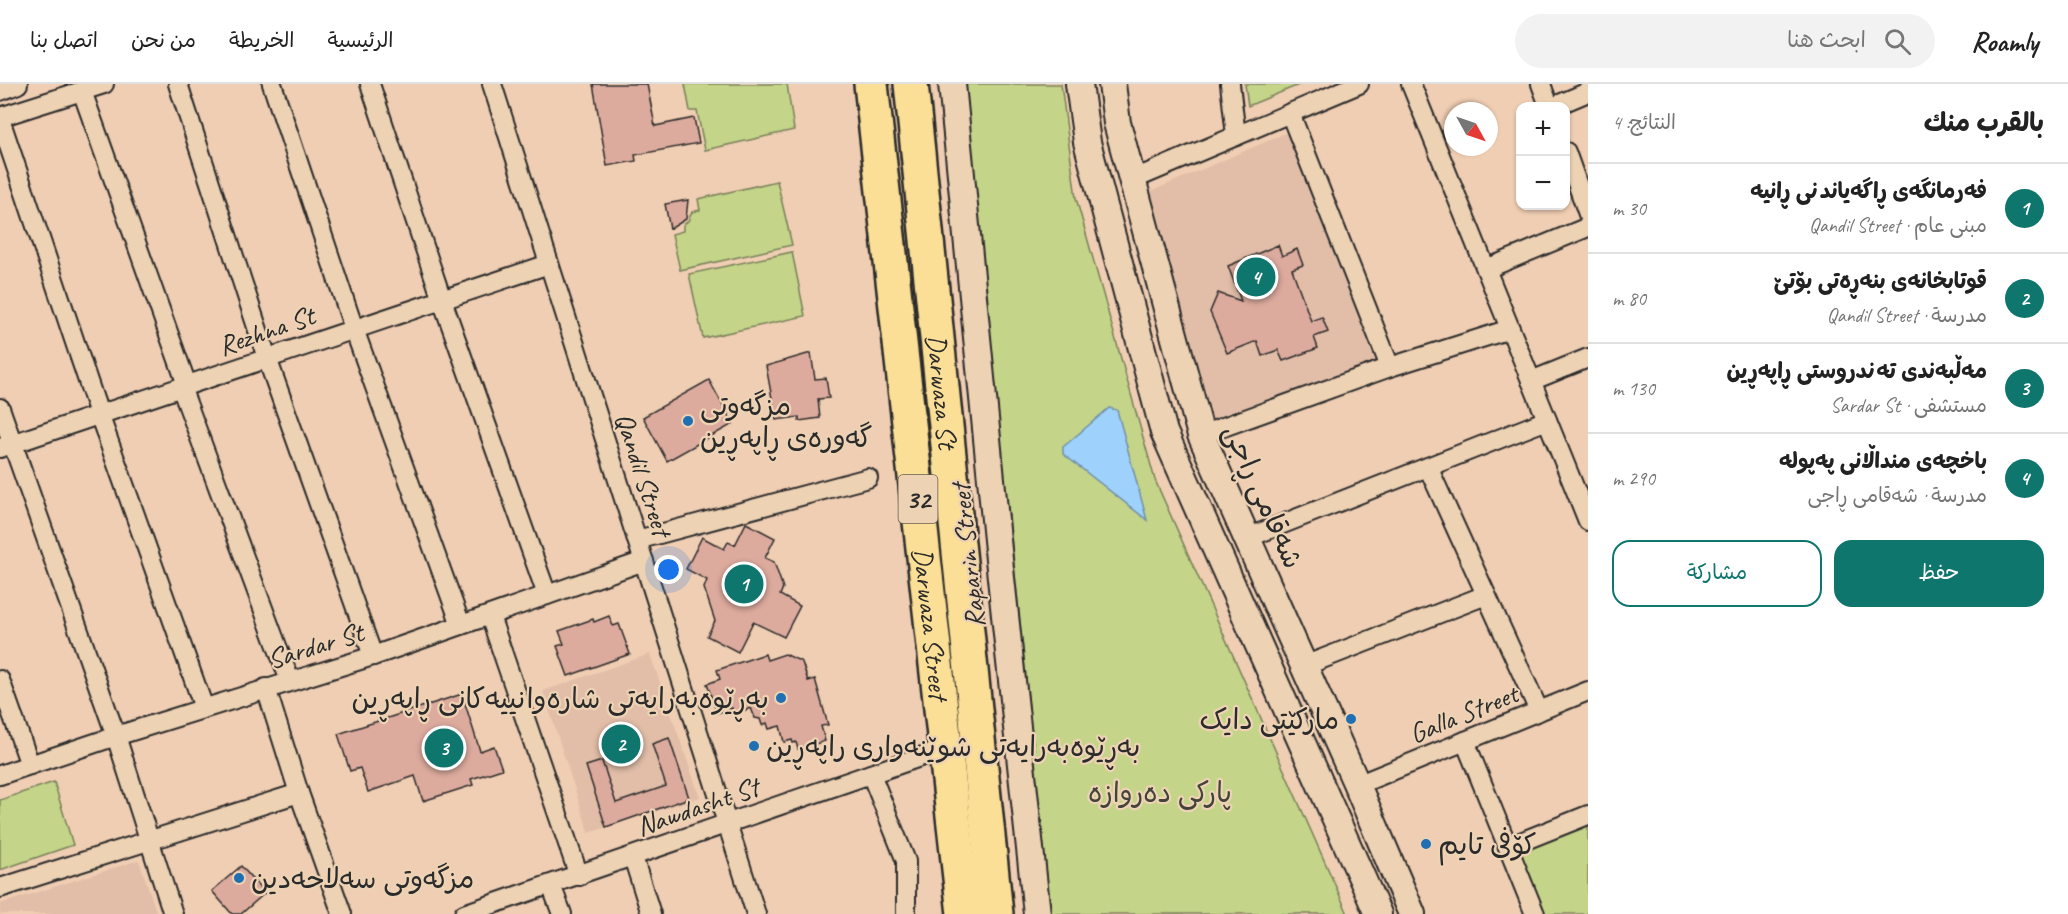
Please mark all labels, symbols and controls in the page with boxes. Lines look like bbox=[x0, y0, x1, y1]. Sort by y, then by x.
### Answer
search box bbox=[1515, 14, 1935, 68]
text: Roamly bbox=[1971, 24, 2038, 59]
icon: search bbox=[1881, 25, 1914, 58]
text: ابحث هنا bbox=[1787, 26, 1866, 54]
text: اتصل بنا bbox=[30, 27, 98, 53]
text: من نحن bbox=[131, 27, 196, 53]
text: الخريطة bbox=[229, 27, 295, 53]
text: الرئيسية bbox=[328, 27, 393, 53]
north arrow bbox=[1444, 102, 1498, 156]
map controls bbox=[1516, 102, 1570, 210]
button: + bbox=[1516, 102, 1570, 156]
text: بالقرب منك bbox=[1924, 106, 2044, 139]
text: النتائج: 4 bbox=[1612, 110, 1676, 135]
button: − bbox=[1516, 156, 1570, 210]
text: فەرمانگەی ڕاگەیاندنی ڕانیە bbox=[1750, 177, 1987, 205]
text: 30 m bbox=[1612, 196, 1646, 221]
text: 1 bbox=[2020, 196, 2029, 221]
text: مبنى عام · Qandil Street bbox=[1809, 213, 1987, 238]
pin: 4 bbox=[1236, 254, 1276, 300]
text: قوتابخانەی بنەڕەتی بۆتێ bbox=[1774, 267, 1987, 295]
text: 80 m bbox=[1612, 286, 1646, 311]
text: 2 bbox=[2020, 286, 2029, 311]
street label: Rezhna St bbox=[213, 297, 321, 363]
text: مدرسة · Qandil Street bbox=[1827, 303, 1987, 328]
street label: Darwaza St bbox=[919, 333, 966, 453]
text: مەڵبەندی تەندروستی ڕاپەڕین bbox=[1727, 357, 1987, 385]
text: 130 m bbox=[1612, 376, 1655, 401]
text: 3 bbox=[2020, 376, 2029, 401]
place label: مزگەوتی گەورەی ڕاپەڕین bbox=[700, 388, 872, 461]
text: مستشفى · Sardar St bbox=[1830, 393, 1987, 418]
street label: Qandil Street bbox=[607, 408, 681, 544]
marker: مزگەوتی گەورەی ڕاپەڕین bbox=[681, 414, 695, 428]
street label: شەقامی ڕاجی bbox=[1211, 419, 1311, 576]
text: باخچەی منداڵانی پەپولە bbox=[1779, 447, 1987, 475]
text: 290 m bbox=[1612, 466, 1655, 491]
text: 4 bbox=[2020, 466, 2029, 491]
road number: 32 bbox=[898, 475, 938, 523]
street label: Raparin Street bbox=[942, 479, 992, 630]
text: مدرسة · شەقامی ڕاجی bbox=[1808, 483, 1987, 508]
button: مشاركة bbox=[1612, 540, 1822, 607]
button: حفظ bbox=[1834, 540, 2044, 607]
street label: Darwaza Street bbox=[905, 546, 957, 705]
your location bbox=[654, 555, 683, 584]
pin: 1 bbox=[724, 562, 764, 606]
street label: Sardar St bbox=[263, 614, 370, 677]
street label: Galla Street bbox=[1404, 675, 1525, 751]
place label: بەڕێوەبەرایەتی شارەوانییەکانی ڕاپەڕین bbox=[351, 681, 769, 722]
marker: بەڕێوەبەرایەتی شارەوانییەکانی ڕاپەڕین bbox=[774, 691, 788, 705]
place label: مارکێتی دایک bbox=[1200, 702, 1339, 737]
marker: مارکێتی دایک bbox=[1344, 712, 1358, 726]
pin: 2 bbox=[602, 722, 640, 766]
pin: 3 bbox=[424, 726, 464, 770]
place label: بەڕێوەبەرایەتی شوێنەواری راپەڕین bbox=[766, 729, 1140, 770]
marker: بەڕێوەبەرایەتی شوێنەواری راپەڕین bbox=[747, 739, 761, 753]
street label: Nawdasht St bbox=[631, 768, 766, 844]
park label: پارکی دەروازە bbox=[1088, 775, 1232, 811]
place label: کۆفی تایم bbox=[1438, 827, 1536, 866]
marker: کۆفی تایم bbox=[1419, 837, 1433, 851]
place label: مزگەوتی سەلاحەدین bbox=[251, 861, 474, 896]
marker: مزگەوتی سەلاحەدین bbox=[232, 871, 246, 885]

